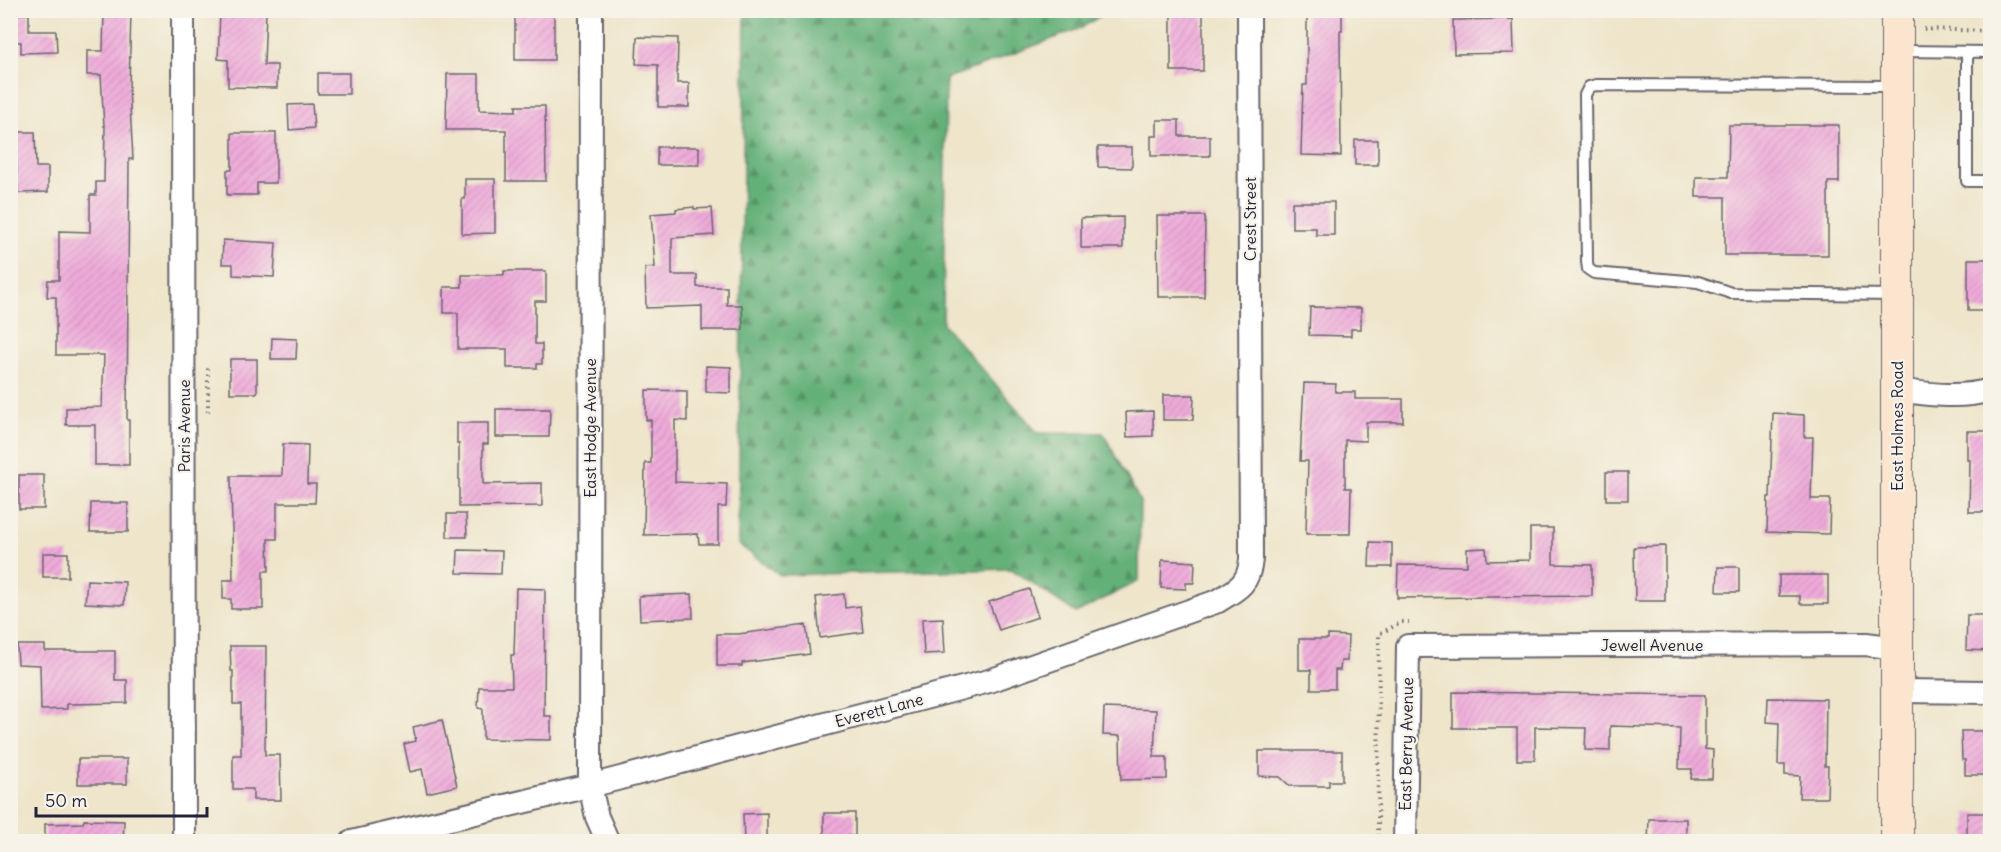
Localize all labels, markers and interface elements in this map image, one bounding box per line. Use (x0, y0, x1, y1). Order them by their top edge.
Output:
street label: Crest Street (1240, 176, 1260, 261)
street label: East Hodge Avenue (580, 358, 600, 498)
street label: East Holmes Road (1887, 361, 1907, 491)
street label: Paris Avenue (174, 379, 194, 473)
street label: Jewell Avenue (1601, 635, 1703, 655)
street label: East Berry Avenue (1395, 677, 1417, 811)
street label: Everett Lane (833, 689, 925, 731)
scale bar (36, 780, 207, 818)
text: 50 m (45, 789, 87, 812)

